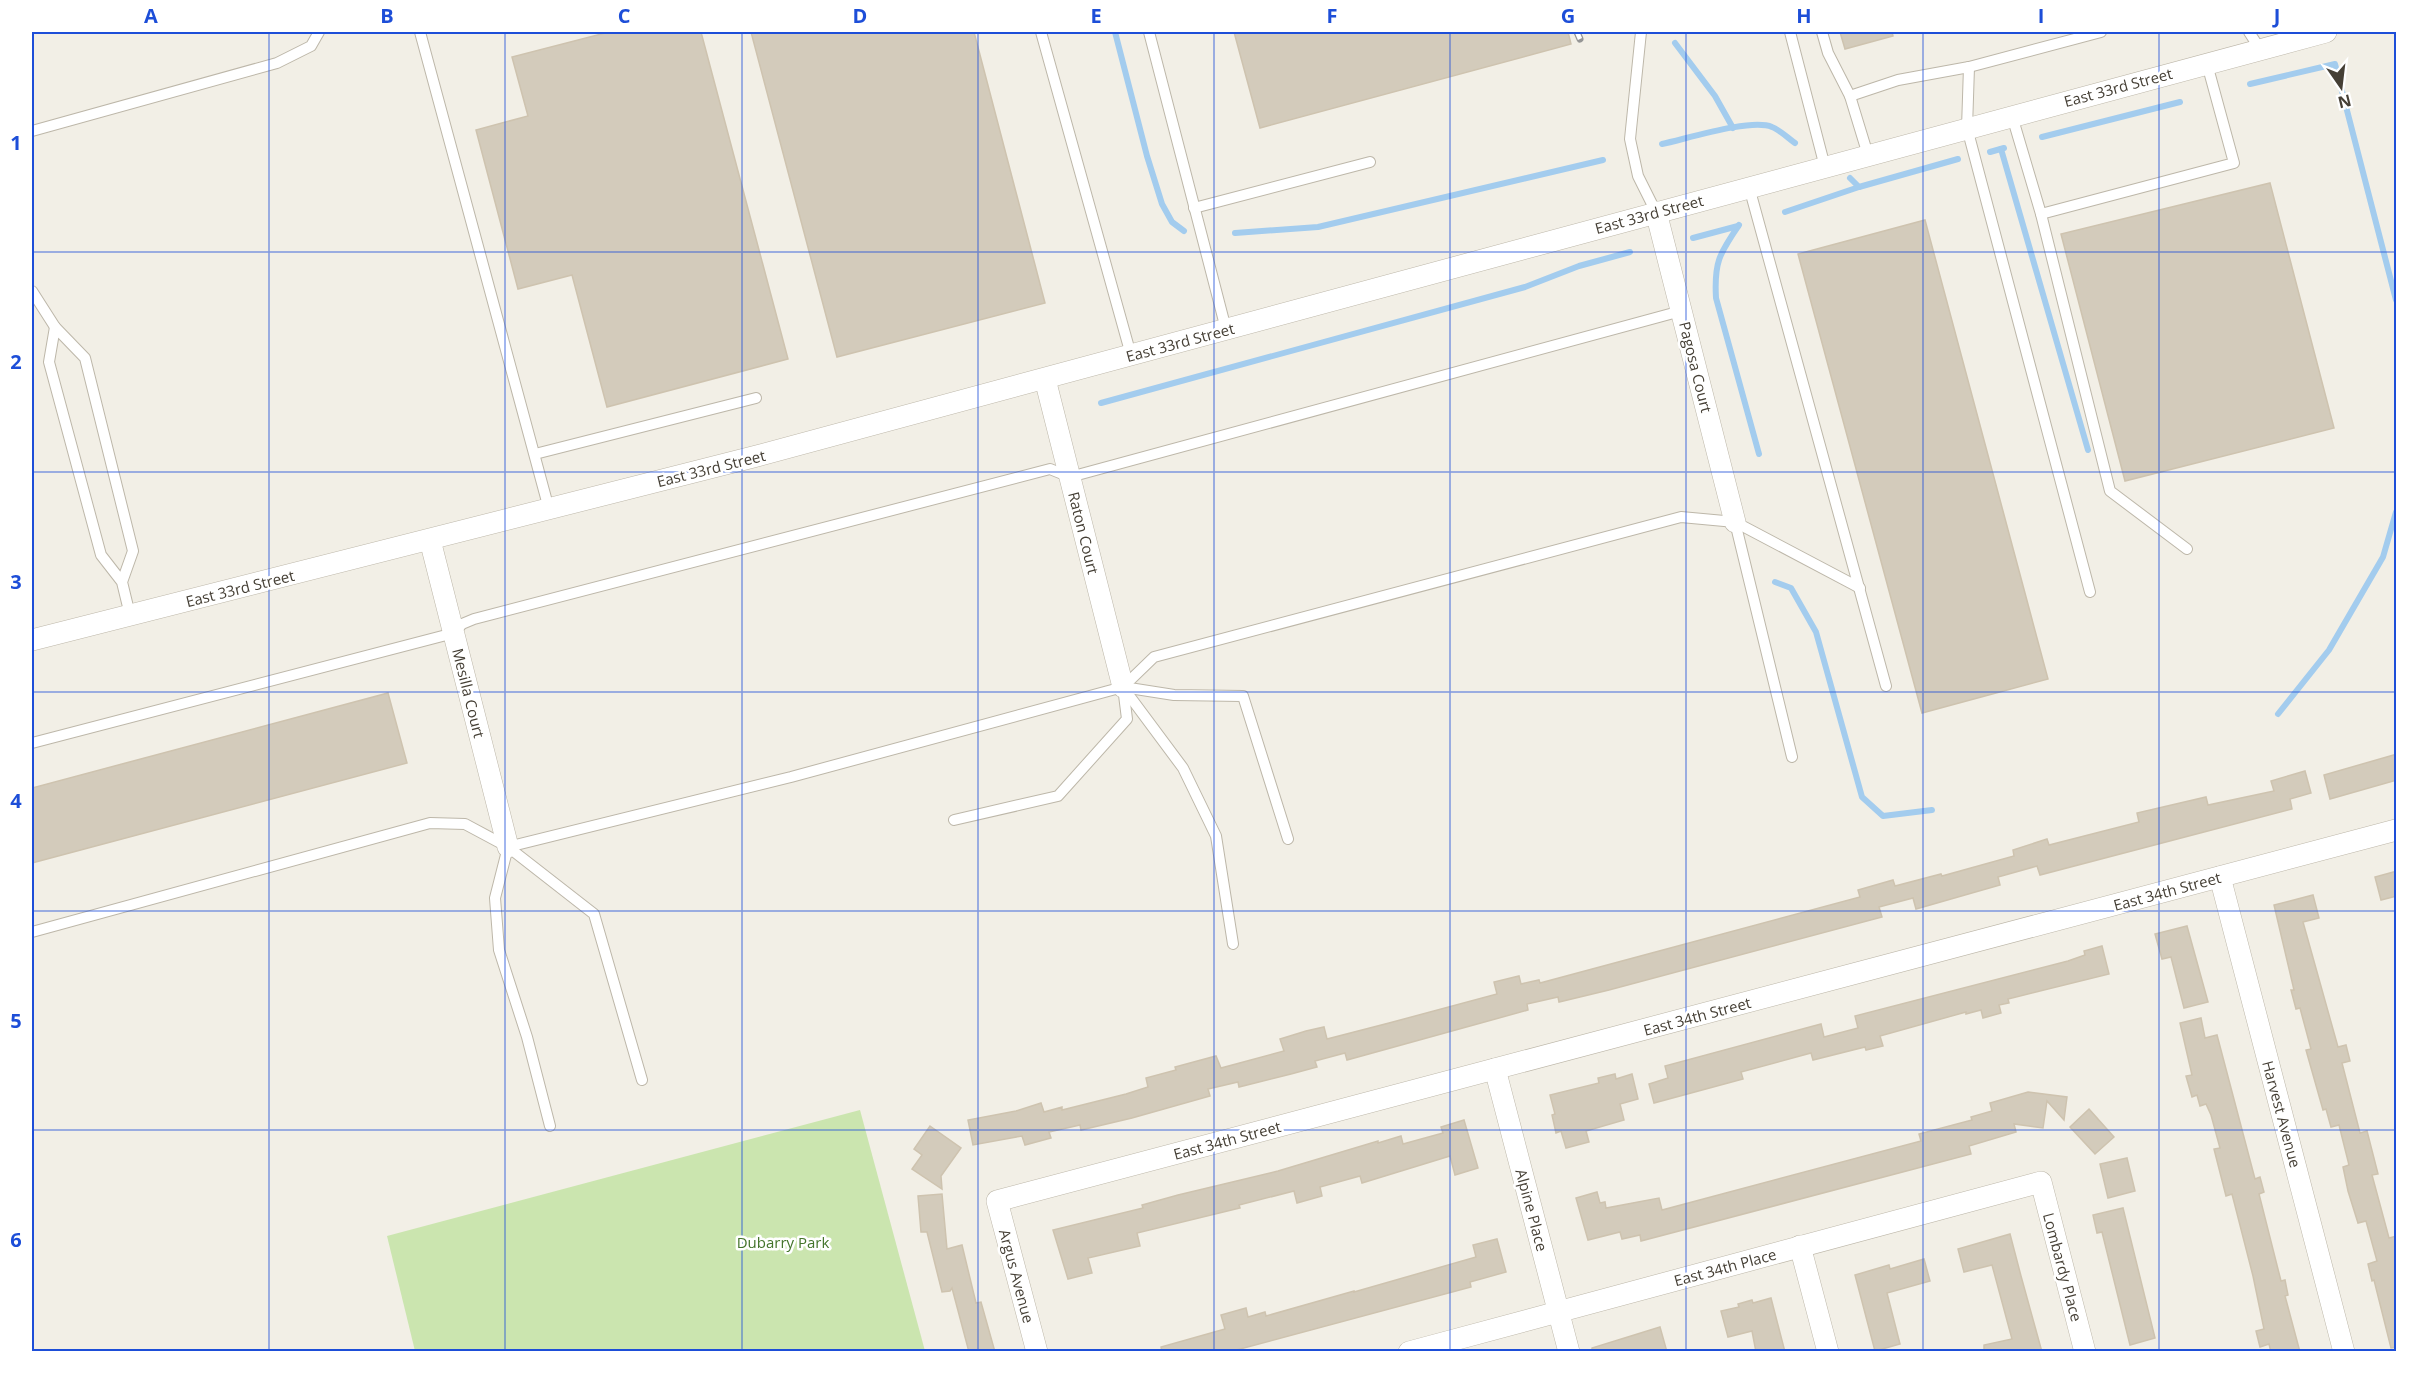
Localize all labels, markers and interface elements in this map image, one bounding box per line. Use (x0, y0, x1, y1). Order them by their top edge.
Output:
text: A (144, 2, 158, 29)
text: B (380, 2, 394, 29)
text: C (618, 2, 631, 29)
text: D (853, 2, 867, 29)
text: E (1090, 2, 1102, 29)
text: F (1327, 2, 1337, 29)
text: G (1561, 2, 1575, 29)
text: H (1796, 2, 1812, 29)
text: I (2038, 2, 2044, 29)
text: J (2272, 2, 2280, 29)
north arrow (2311, 57, 2371, 117)
street label: East 33rd Street (2062, 63, 2174, 111)
text: N (2336, 89, 2354, 114)
text: 1 (10, 129, 22, 156)
street label: East 33rd Street (1593, 190, 1705, 238)
street label: East 33rd Street (1124, 318, 1236, 366)
street label: Pagosa Court (1675, 319, 1717, 415)
text: 2 (10, 348, 22, 375)
street label: East 33rd Street (655, 445, 767, 491)
street label: Raton Court (1064, 490, 1104, 576)
street label: East 33rd Street (184, 565, 296, 611)
text: 3 (10, 568, 22, 595)
street label: Mesilla Court (448, 646, 490, 740)
text: 4 (10, 787, 22, 814)
street label: East 34th Street (2111, 867, 2223, 915)
street label: East 34th Street (1641, 992, 1753, 1040)
text: 5 (10, 1007, 22, 1034)
street label: Harvest Avenue (2258, 1058, 2306, 1170)
street label: East 34th Street (1171, 1116, 1283, 1164)
street label: Alpine Place (1511, 1167, 1553, 1253)
street label: Lombardy Place (2039, 1210, 2087, 1324)
text: 6 (10, 1226, 22, 1253)
street label: Argus Avenue (995, 1227, 1039, 1325)
park label: Dubarry Park (737, 1232, 829, 1252)
street label: East 34th Place (1671, 1244, 1779, 1290)

